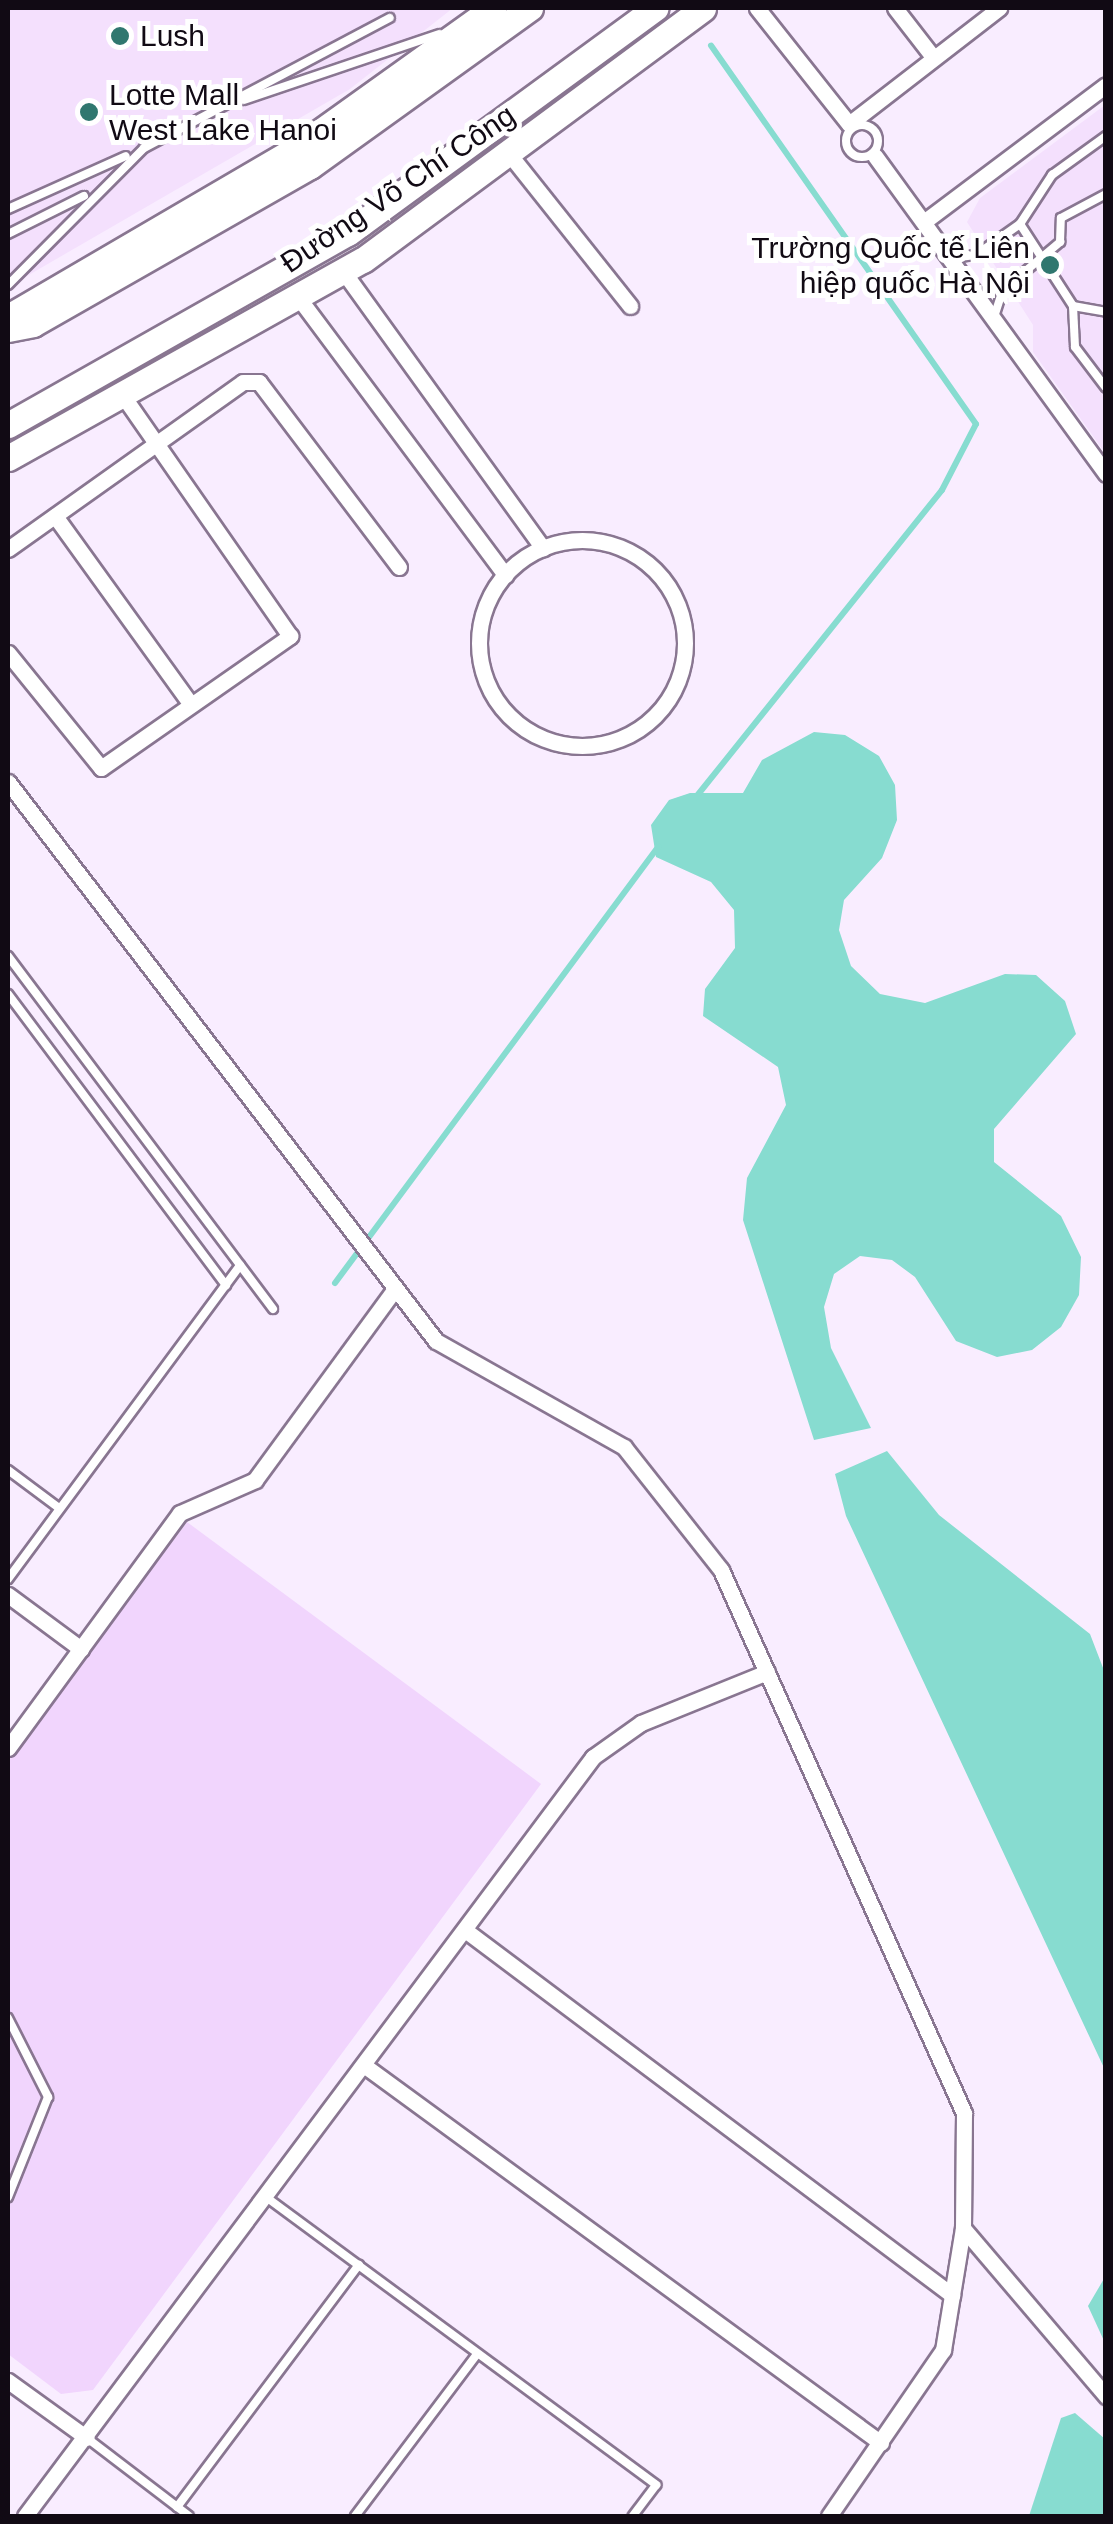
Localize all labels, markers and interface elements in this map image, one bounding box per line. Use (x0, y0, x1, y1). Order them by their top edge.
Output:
place label: Lush (140, 18, 205, 54)
marker: Lush (109, 25, 131, 47)
place label: Lotte Mall West Lake Hanoi (109, 77, 337, 148)
street label: Đường Võ Chí Công (274, 97, 522, 281)
marker: Lotte Mall West Lake Hanoi (78, 101, 100, 123)
place label: Trường Quốc tế Liên hiệp quốc Hà Nội (751, 230, 1030, 300)
marker: Trường Quốc tế Liên hiệp quốc Hà Nội (1039, 254, 1061, 276)

